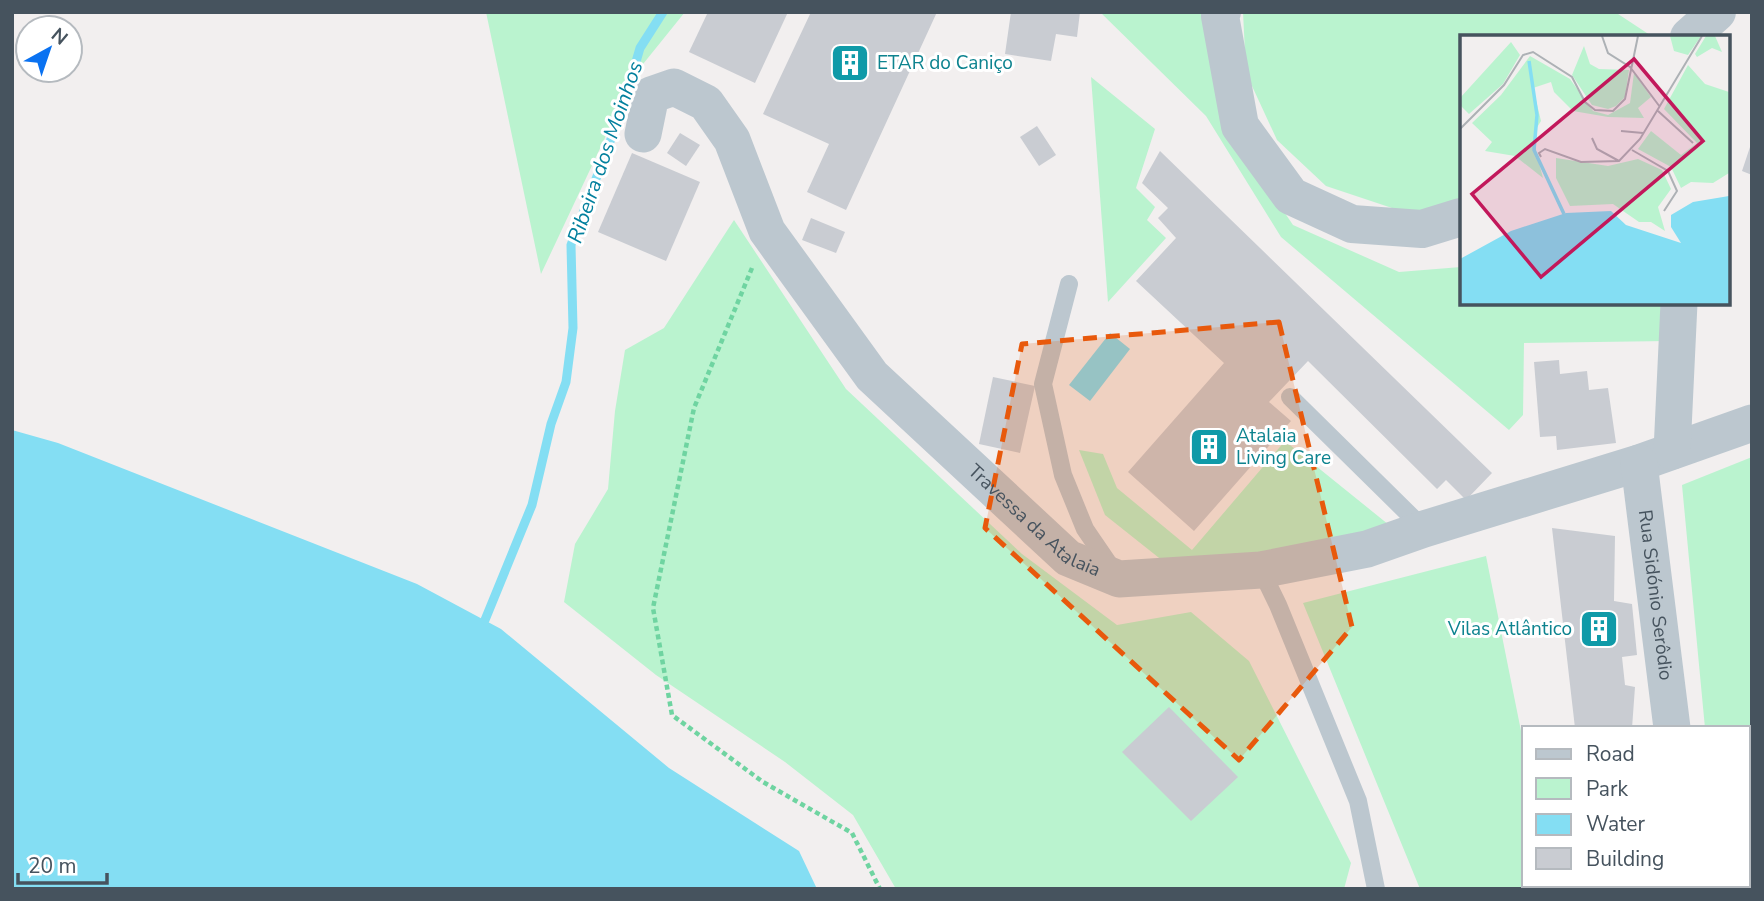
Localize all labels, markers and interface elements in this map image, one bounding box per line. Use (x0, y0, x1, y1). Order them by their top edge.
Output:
north arrow (14, 14, 84, 84)
text: N (45, 22, 73, 51)
inset map (1460, 35, 1729, 304)
building icon: ETAR do Caniço (829, 42, 871, 84)
place label: ETAR do Caniço (877, 50, 1013, 76)
water label: Ribeira dos Moinhos (561, 57, 649, 247)
place label: Atalaia Living Care (1236, 423, 1331, 471)
building icon: Atalaia Living Care (1188, 426, 1230, 468)
street label: Travessa da Atalaia (962, 458, 1104, 583)
street label: Rua Sidónio Serôdio (1632, 508, 1679, 682)
building icon: Vilas Atlântico (1578, 608, 1620, 650)
place label: Vilas Atlântico (1447, 616, 1572, 642)
legend (1522, 726, 1750, 887)
text: Road (1586, 740, 1635, 768)
text: Park (1586, 775, 1628, 803)
text: Water (1586, 810, 1645, 838)
scale bar (18, 842, 107, 886)
text: Building (1586, 845, 1664, 873)
text: 20 m (28, 852, 77, 880)

